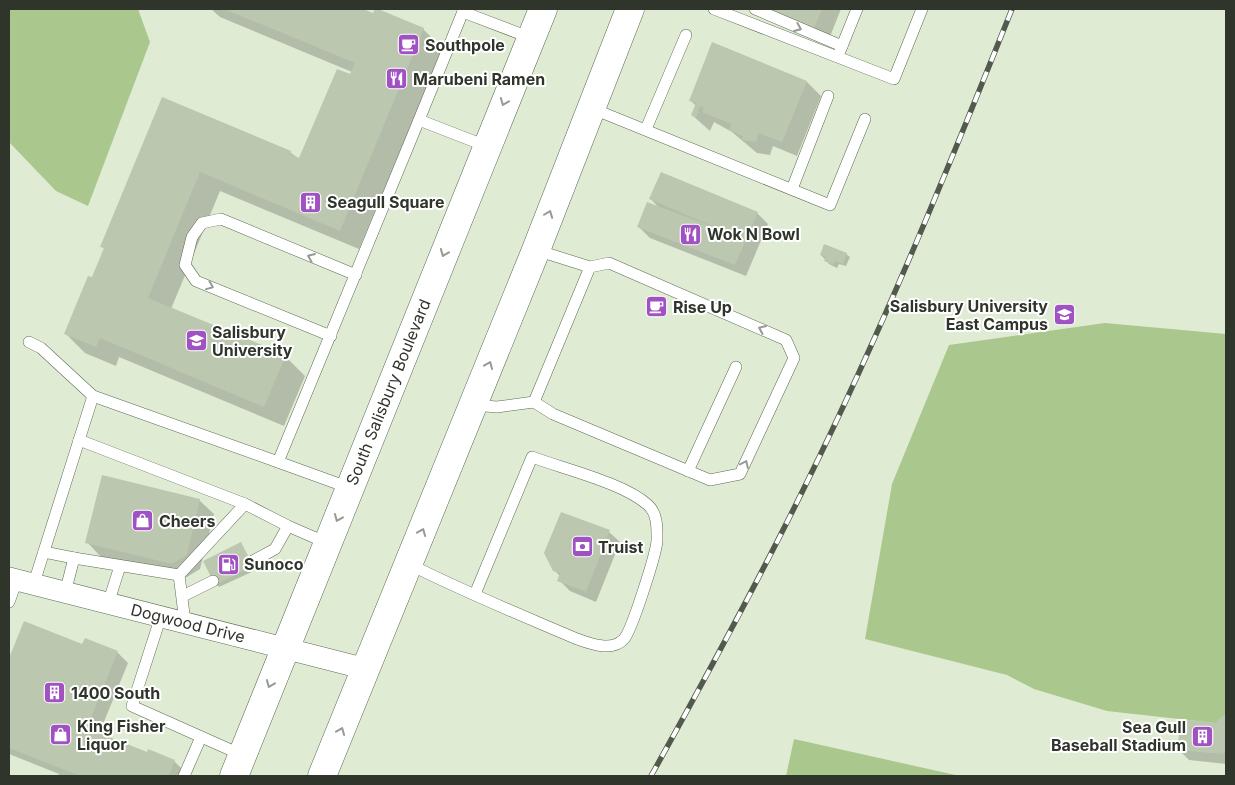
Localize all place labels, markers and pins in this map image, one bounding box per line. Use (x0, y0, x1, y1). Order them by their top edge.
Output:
cafe icon: Southpole (397, 33, 421, 57)
place label: Southpole (425, 35, 505, 55)
restaurant icon: Marubeni Ramen (385, 67, 409, 91)
place label: Marubeni Ramen (413, 69, 545, 89)
building icon: Seagull Square (299, 190, 323, 214)
place label: Seagull Square (327, 192, 444, 212)
restaurant icon: Wok N Bowl (679, 222, 703, 246)
place label: Wok N Bowl (707, 224, 800, 244)
cafe icon: Rise Up (645, 295, 669, 319)
place label: Salisbury University East Campus (890, 296, 1048, 334)
place label: Rise Up (673, 297, 732, 317)
school or university icon: Salisbury University East Campus (1052, 303, 1076, 327)
place label: Salisbury University (212, 322, 293, 360)
school or university icon: Salisbury University (184, 329, 208, 353)
shop icon: Cheers (131, 509, 155, 533)
place label: Cheers (159, 511, 215, 531)
bank icon: Truist (570, 535, 594, 559)
place label: Truist (598, 537, 644, 557)
fuel station icon: Sunoco (216, 552, 240, 576)
place label: Sunoco (244, 554, 304, 574)
building icon: 1400 South (43, 681, 67, 705)
place label: 1400 South (71, 683, 160, 703)
place label: King Fisher Liquor (77, 716, 166, 754)
place label: Sea Gull Baseball Stadium (1051, 717, 1186, 755)
shop icon: King Fisher Liquor (49, 723, 73, 747)
building icon: Sea Gull Baseball Stadium (1190, 724, 1214, 748)

